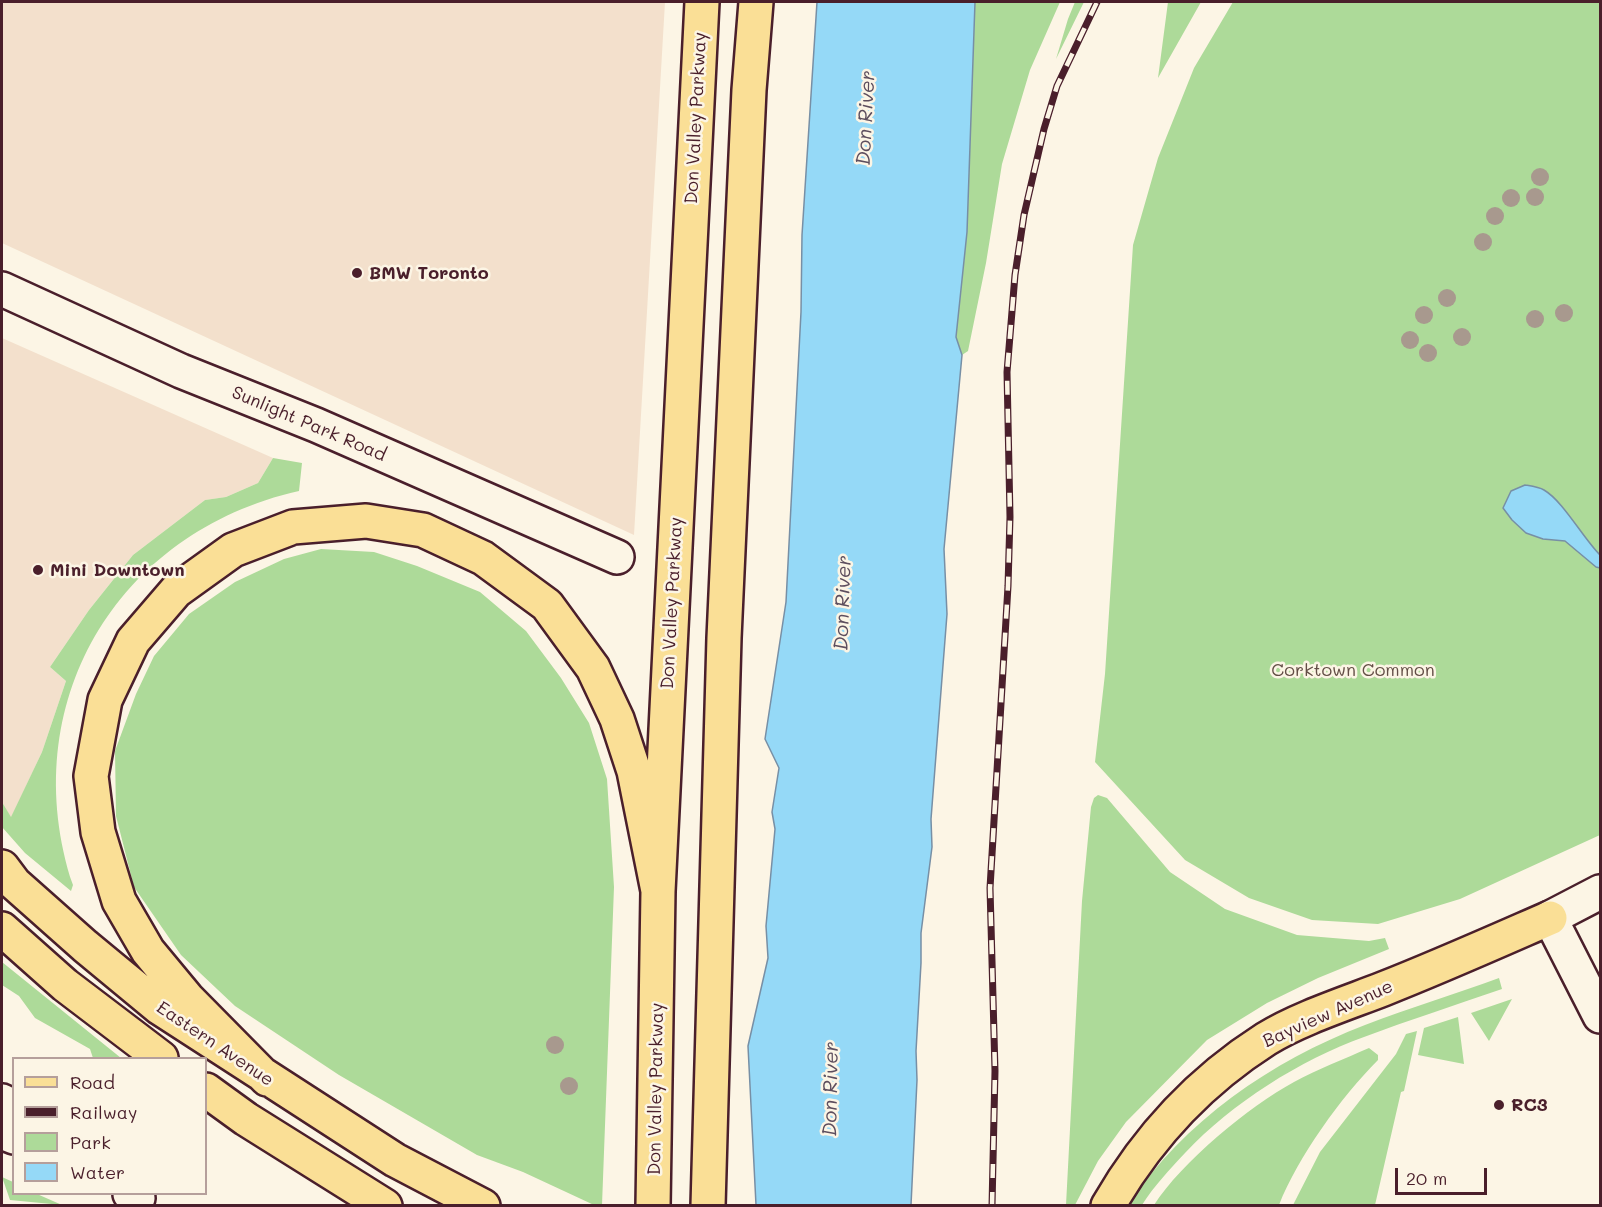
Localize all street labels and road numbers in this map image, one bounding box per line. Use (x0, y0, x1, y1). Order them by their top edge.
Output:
street label: Don Valley Parkway (681, 31, 711, 205)
street label: Sunlight Park Road (229, 382, 389, 466)
street label: Don Valley Parkway (657, 516, 687, 690)
street label: Bayview Avenue (1260, 976, 1396, 1052)
street label: Eastern Avenue (152, 997, 278, 1091)
street label: Don Valley Parkway (644, 1003, 668, 1175)

